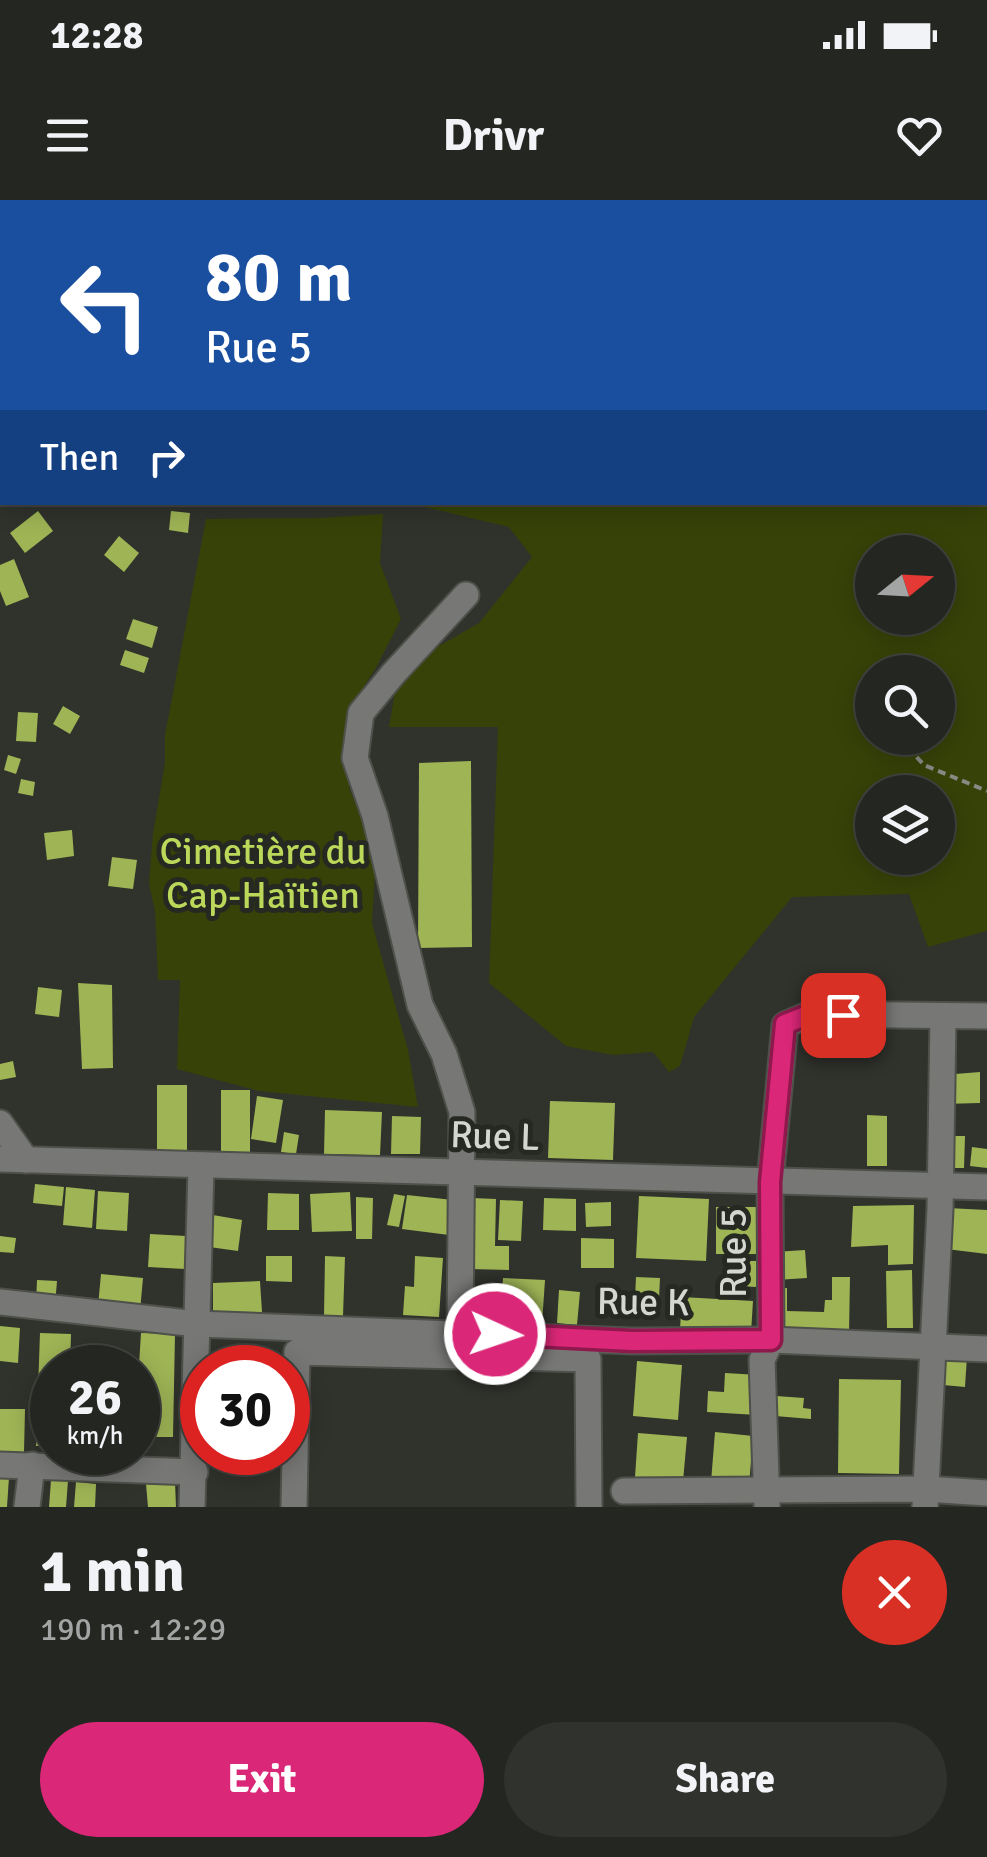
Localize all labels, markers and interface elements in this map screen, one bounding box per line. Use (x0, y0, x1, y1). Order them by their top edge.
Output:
text: 12:28 (50, 12, 143, 59)
icon: menu (40, 108, 95, 163)
text: Drivr (443, 108, 544, 163)
icon: heart (892, 108, 947, 163)
text: 80 m (205, 234, 353, 320)
icon: left (40, 240, 170, 370)
text: Rue 5 (205, 320, 312, 375)
icon: right (139, 430, 194, 485)
text: Then (40, 434, 119, 481)
north arrow (855, 535, 955, 635)
map controls (855, 535, 955, 875)
button: search (855, 655, 955, 755)
button: layers (855, 775, 955, 875)
park label: Cimetière du Cap-Haïtien (159, 828, 367, 919)
pin (801, 973, 886, 1058)
icon: arrive (816, 988, 871, 1043)
street label: Rue L (449, 1111, 541, 1161)
street label: Rue 5 (710, 1208, 757, 1298)
street label: Rue K (596, 1278, 690, 1326)
position arrow (443, 1282, 547, 1386)
speed limit sign: 30 (180, 1345, 310, 1475)
text: 26 (68, 1367, 122, 1429)
text: km/h (67, 1420, 123, 1451)
text: 1 min (40, 1535, 185, 1609)
button: close (842, 1540, 947, 1645)
text: 190 m · 12:29 (40, 1610, 226, 1649)
button: Exit (40, 1722, 484, 1837)
button: Share (504, 1722, 947, 1837)

